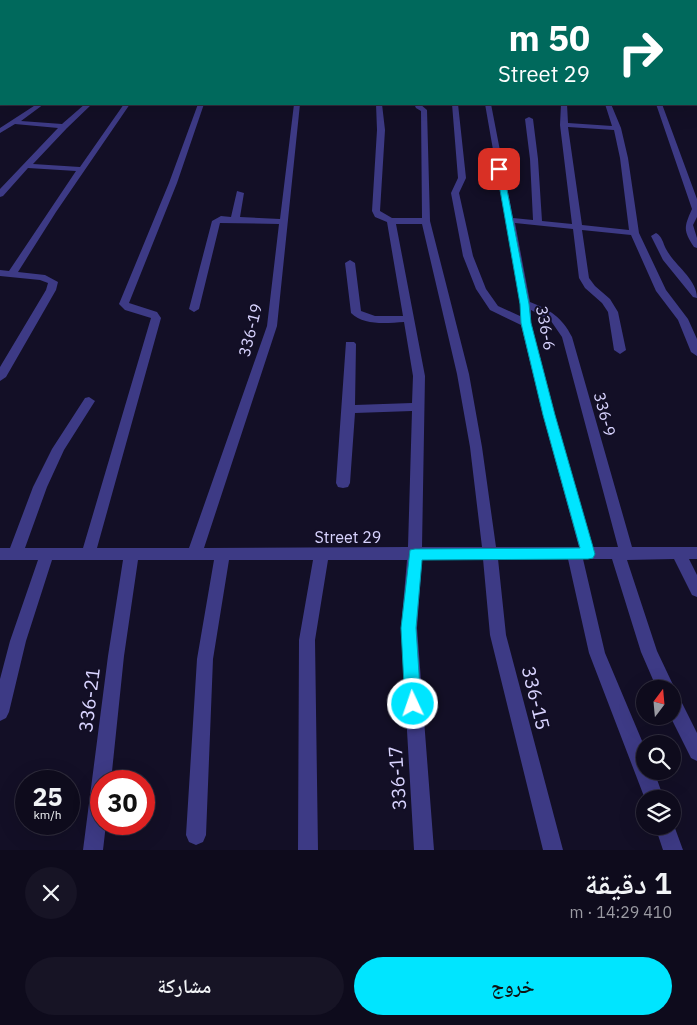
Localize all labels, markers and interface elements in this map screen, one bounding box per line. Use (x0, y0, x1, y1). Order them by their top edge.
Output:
text: 50 m (508, 15, 590, 61)
icon: right (608, 20, 673, 85)
text: Street 29 (498, 59, 590, 88)
pin (478, 148, 520, 190)
icon: arrive (485, 155, 513, 183)
street label: 336-19 (234, 301, 266, 359)
street label: 336-6 (532, 304, 560, 352)
street label: 336-9 (590, 390, 620, 438)
street label: Street 29 (315, 527, 381, 547)
street label: 336-15 (517, 664, 555, 732)
street label: 336-21 (73, 666, 105, 734)
position arrow (386, 677, 438, 729)
north arrow (636, 680, 681, 725)
map controls (636, 680, 681, 835)
button: search (636, 735, 681, 780)
street label: 336-17 (383, 745, 411, 811)
speed limit sign: 30 (90, 770, 155, 835)
text: 25 (32, 780, 63, 813)
button: layers (636, 790, 681, 835)
text: km/h (33, 807, 62, 822)
text: 1 دقيقة (585, 863, 672, 902)
button: close (25, 867, 77, 919)
text: 410 m · 14:29 (570, 902, 672, 922)
button: مشاركة (25, 957, 344, 1015)
button: خروج (354, 957, 672, 1015)

